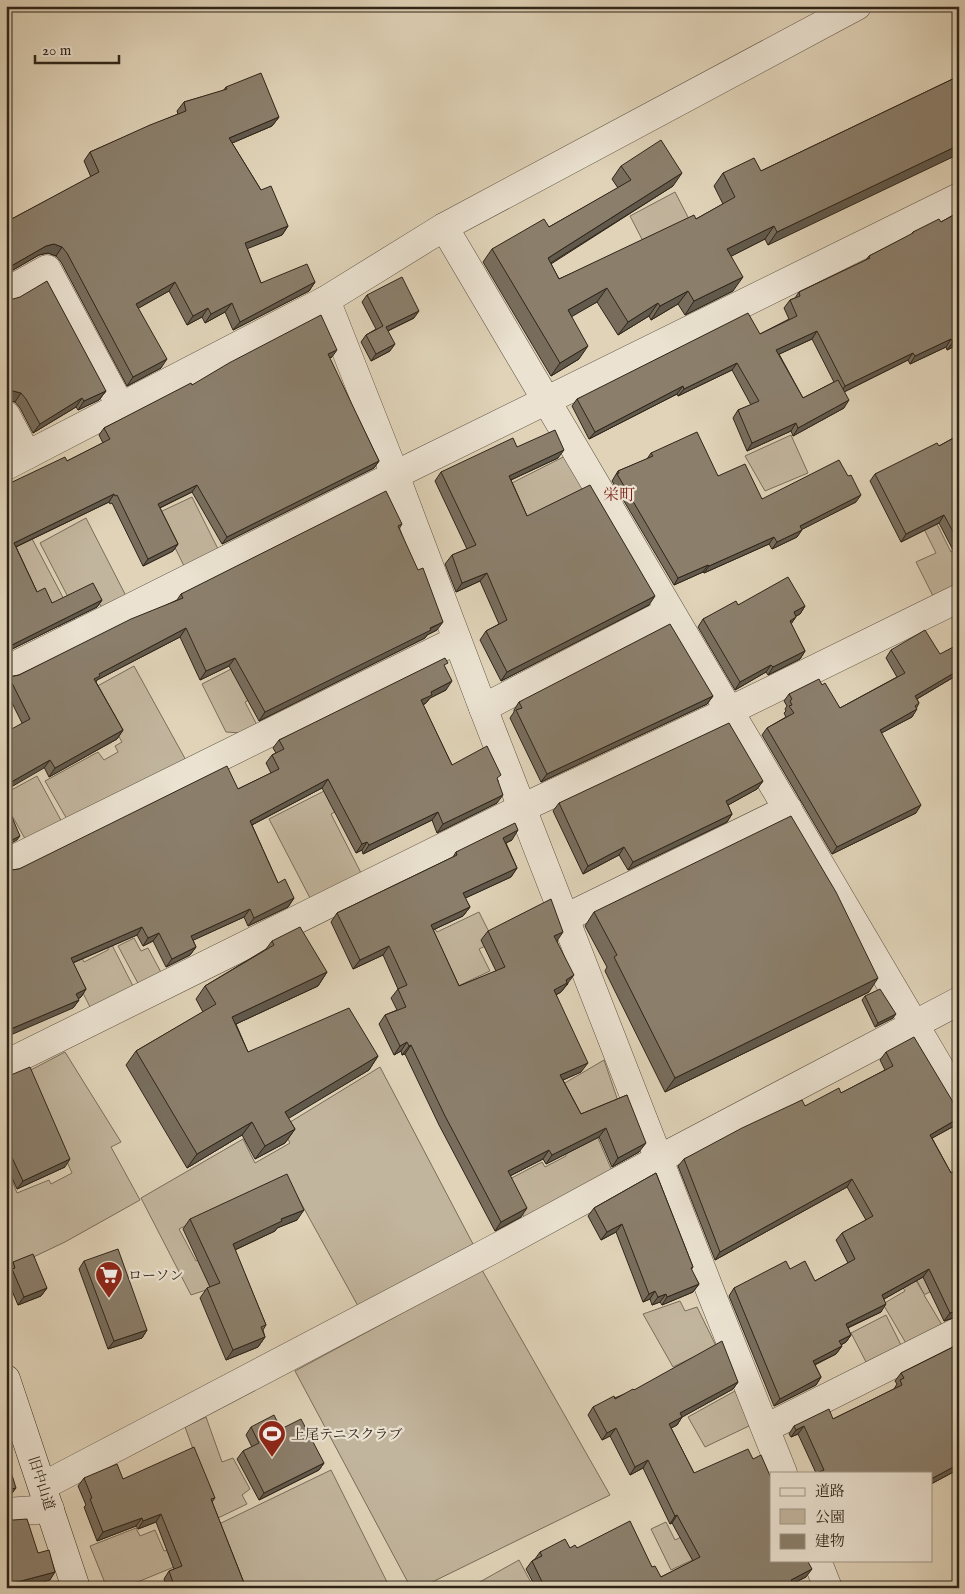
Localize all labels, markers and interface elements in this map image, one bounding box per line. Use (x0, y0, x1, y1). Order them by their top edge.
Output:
scale bar (35, 32, 119, 64)
text: 20 m (42, 41, 72, 60)
district label: 栄町 (603, 486, 635, 506)
supermarket icon: ローソン (94, 1260, 124, 1299)
place label: ローソン (128, 1267, 183, 1285)
sports icon: 上尾テニスクラブ (257, 1419, 287, 1458)
place label: 上尾テニスクラブ (291, 1426, 402, 1444)
street label: 旧中山道 (24, 1454, 58, 1513)
legend (770, 1472, 932, 1562)
text: 道路 (815, 1482, 845, 1501)
text: 公園 (815, 1508, 845, 1527)
text: 建物 (815, 1532, 845, 1551)

